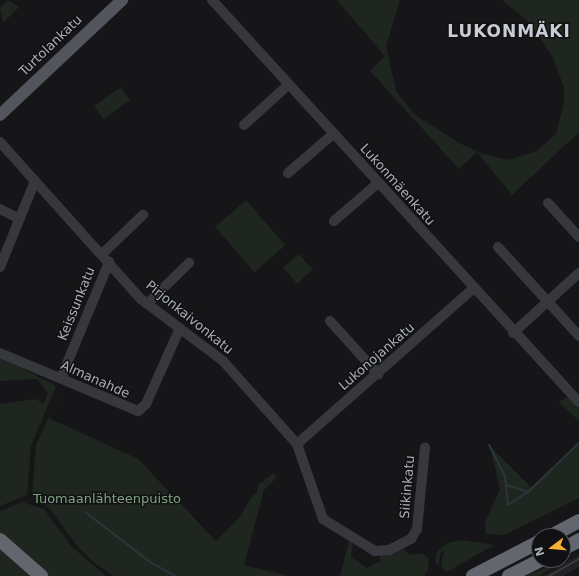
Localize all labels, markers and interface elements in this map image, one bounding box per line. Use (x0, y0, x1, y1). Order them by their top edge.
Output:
street label: Turtolankatu (16, 12, 86, 80)
district label: LUKONMÄKI (447, 22, 571, 42)
street label: Lukonmäenkatu (356, 141, 438, 229)
street label: Keissunkatu (55, 265, 99, 343)
street label: Pirjonkaivonkatu (142, 278, 236, 358)
street label: Lukonojankatu (336, 320, 418, 394)
street label: Almanahde (58, 358, 132, 402)
street label: Siikinkatu (397, 455, 419, 519)
park label: Tuomaanlähteenpuisto (33, 491, 181, 507)
north arrow (531, 528, 571, 568)
text: N (532, 545, 547, 557)

